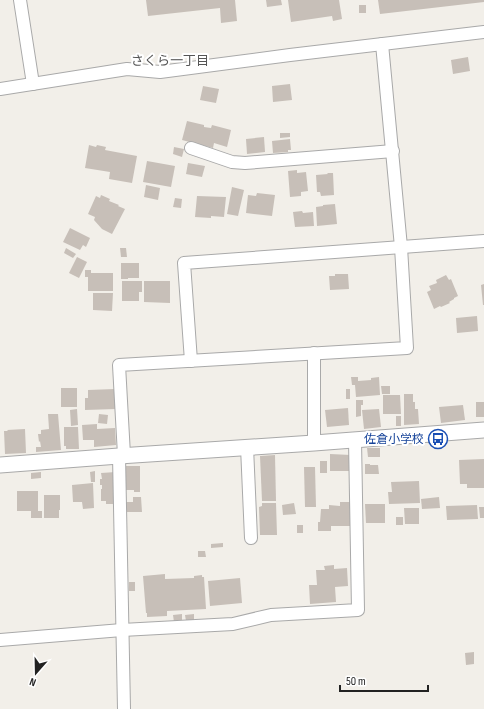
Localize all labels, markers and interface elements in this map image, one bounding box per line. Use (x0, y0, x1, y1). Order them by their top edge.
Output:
district label: さくら一丁目 (131, 53, 209, 69)
bus stop icon: 佐倉小学校 (427, 428, 449, 450)
place label: 佐倉小学校 (364, 432, 424, 447)
north arrow (16, 653, 56, 693)
scale bar (340, 667, 428, 693)
text: 50 m (346, 674, 366, 689)
text: N (28, 675, 38, 689)

